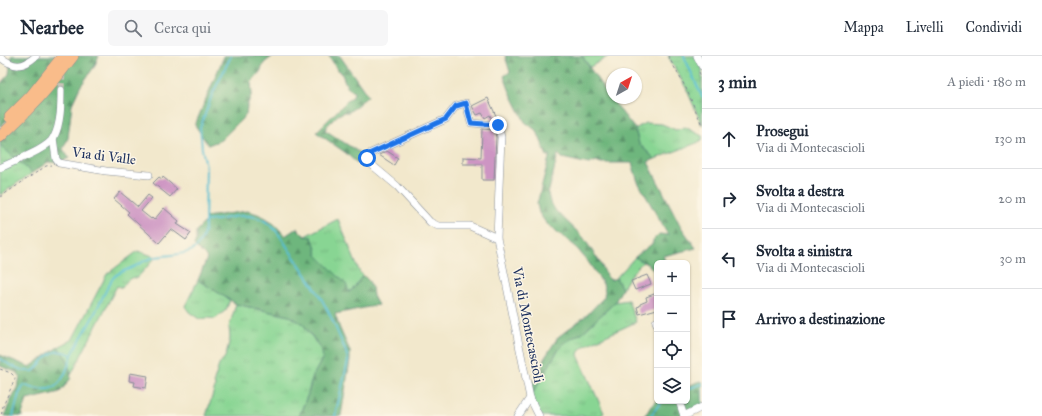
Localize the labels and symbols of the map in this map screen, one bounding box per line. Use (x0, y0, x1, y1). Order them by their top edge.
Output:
north arrow (606, 68, 642, 104)
route end (489, 116, 507, 134)
street label: Via di Valle (70, 144, 137, 168)
route start (358, 149, 376, 167)
street label: Via di Montecascioli (508, 265, 548, 384)

